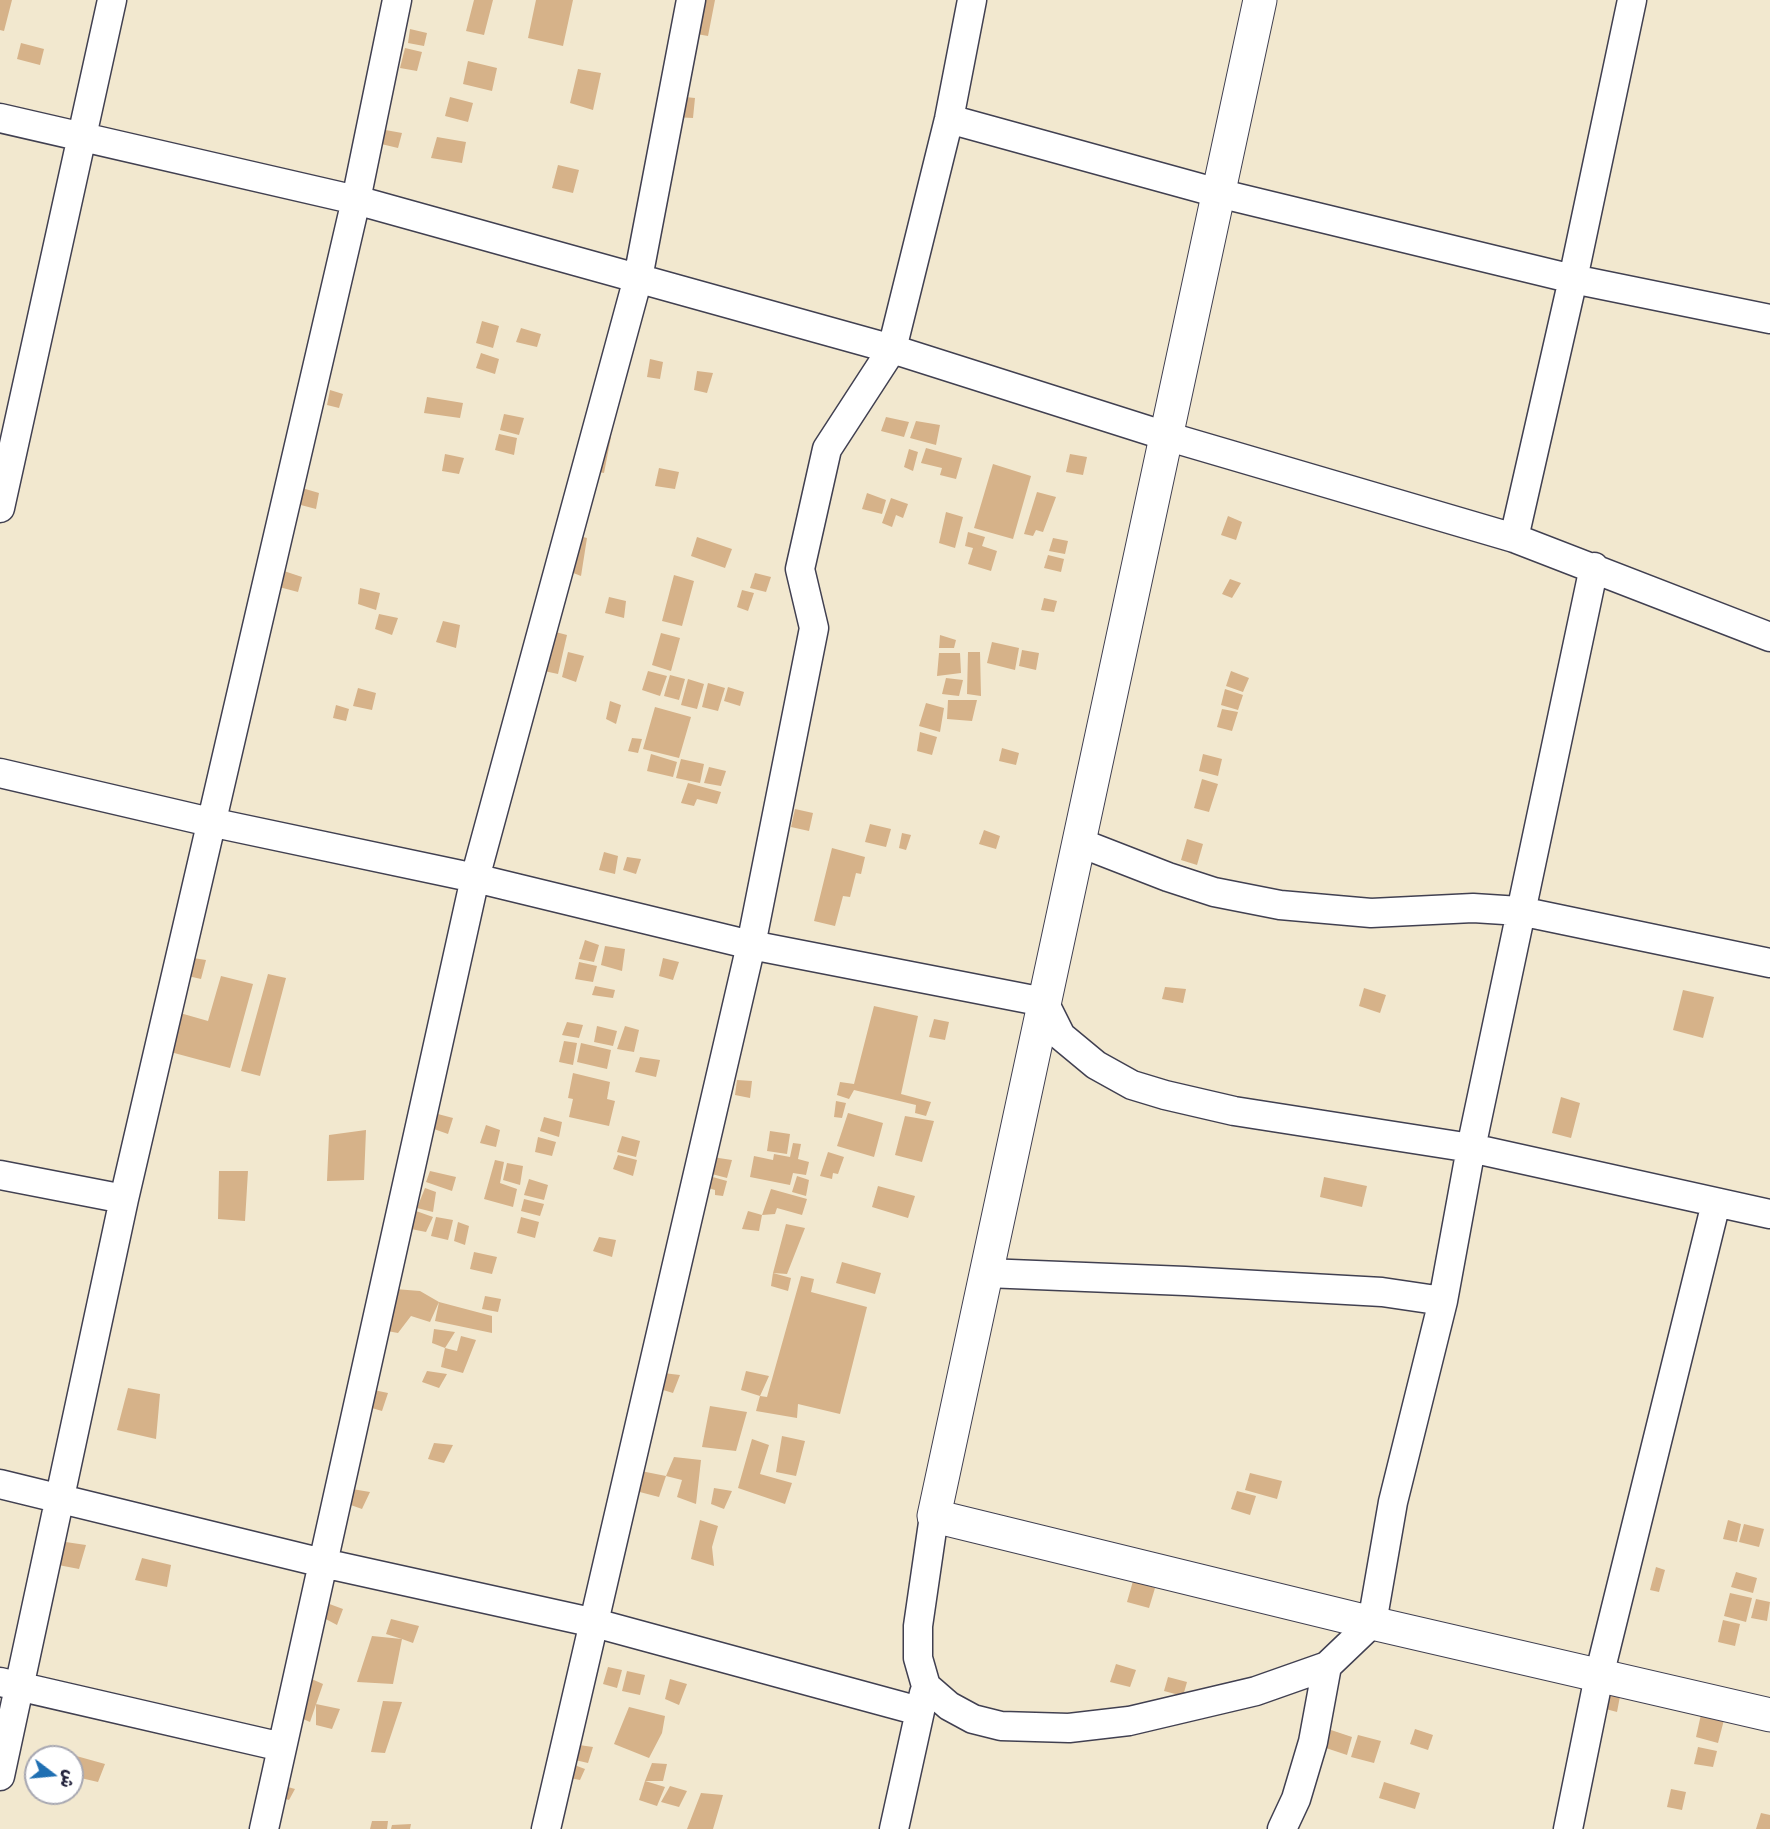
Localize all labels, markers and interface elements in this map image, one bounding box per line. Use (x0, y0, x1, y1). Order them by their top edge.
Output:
north arrow (24, 1745, 84, 1805)
text: ش (55, 1768, 83, 1791)

